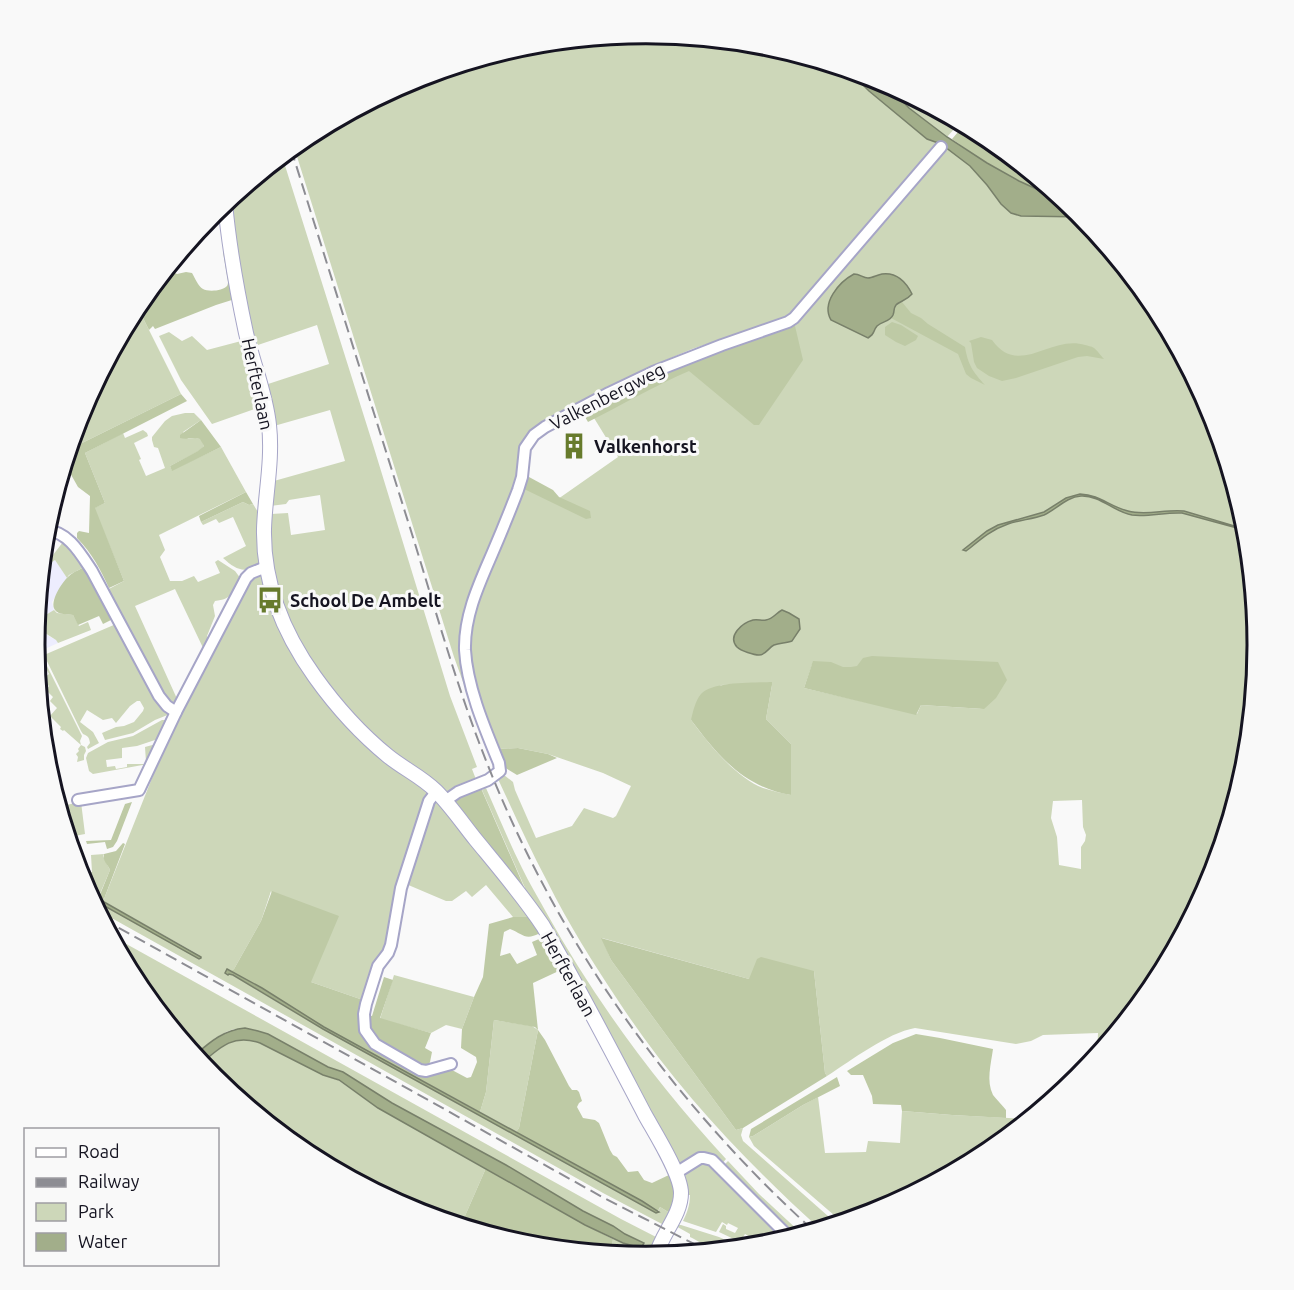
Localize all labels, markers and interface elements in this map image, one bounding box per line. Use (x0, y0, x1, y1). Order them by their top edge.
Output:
street label: Herfterlaan (238, 336, 278, 432)
street label: Valkenbergweg (546, 359, 668, 433)
building icon: Valkenhorst (559, 431, 589, 461)
place label: Valkenhorst (594, 436, 697, 456)
bus stop icon: School De Ambelt (255, 585, 285, 615)
place label: School De Ambelt (290, 590, 442, 610)
street label: Herfterlaan (538, 928, 600, 1020)
legend (24, 1128, 219, 1266)
text: Road (78, 1141, 120, 1161)
text: Railway (78, 1171, 140, 1191)
text: Park (78, 1201, 114, 1221)
text: Water (78, 1231, 128, 1251)

